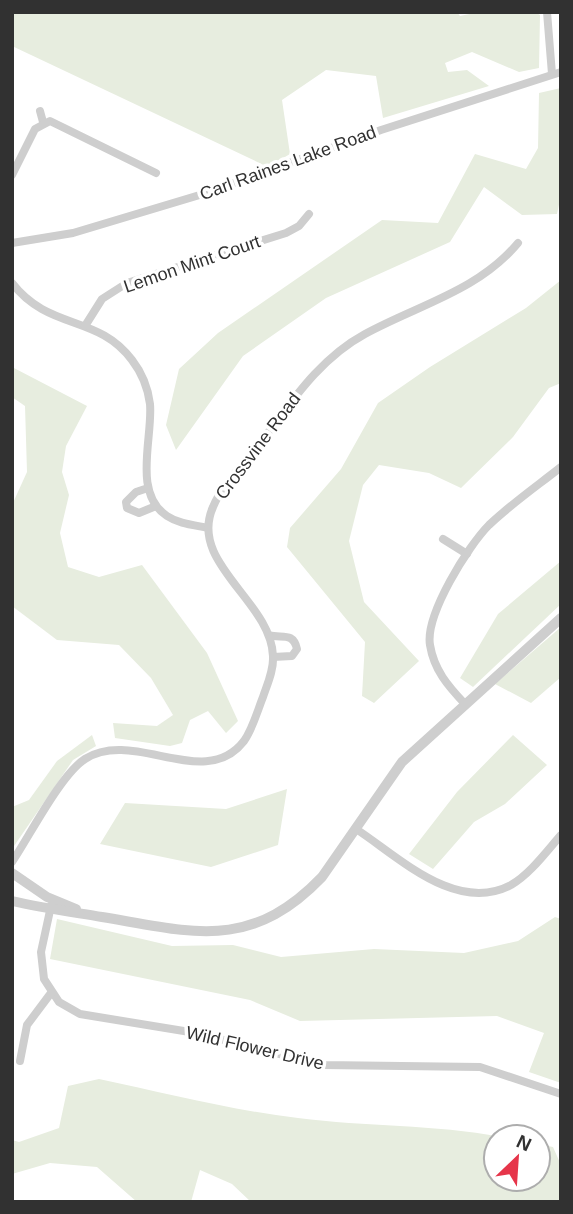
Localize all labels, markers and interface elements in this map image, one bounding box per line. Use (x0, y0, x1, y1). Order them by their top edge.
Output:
street label: Carl Raines Lake Road (197, 122, 379, 204)
street label: Lemon Mint Court (121, 231, 263, 297)
street label: Crossvine Road (211, 389, 305, 503)
street label: Wild Flower Drive (184, 1022, 326, 1074)
north arrow (482, 1123, 552, 1193)
text: N (513, 1131, 535, 1155)

